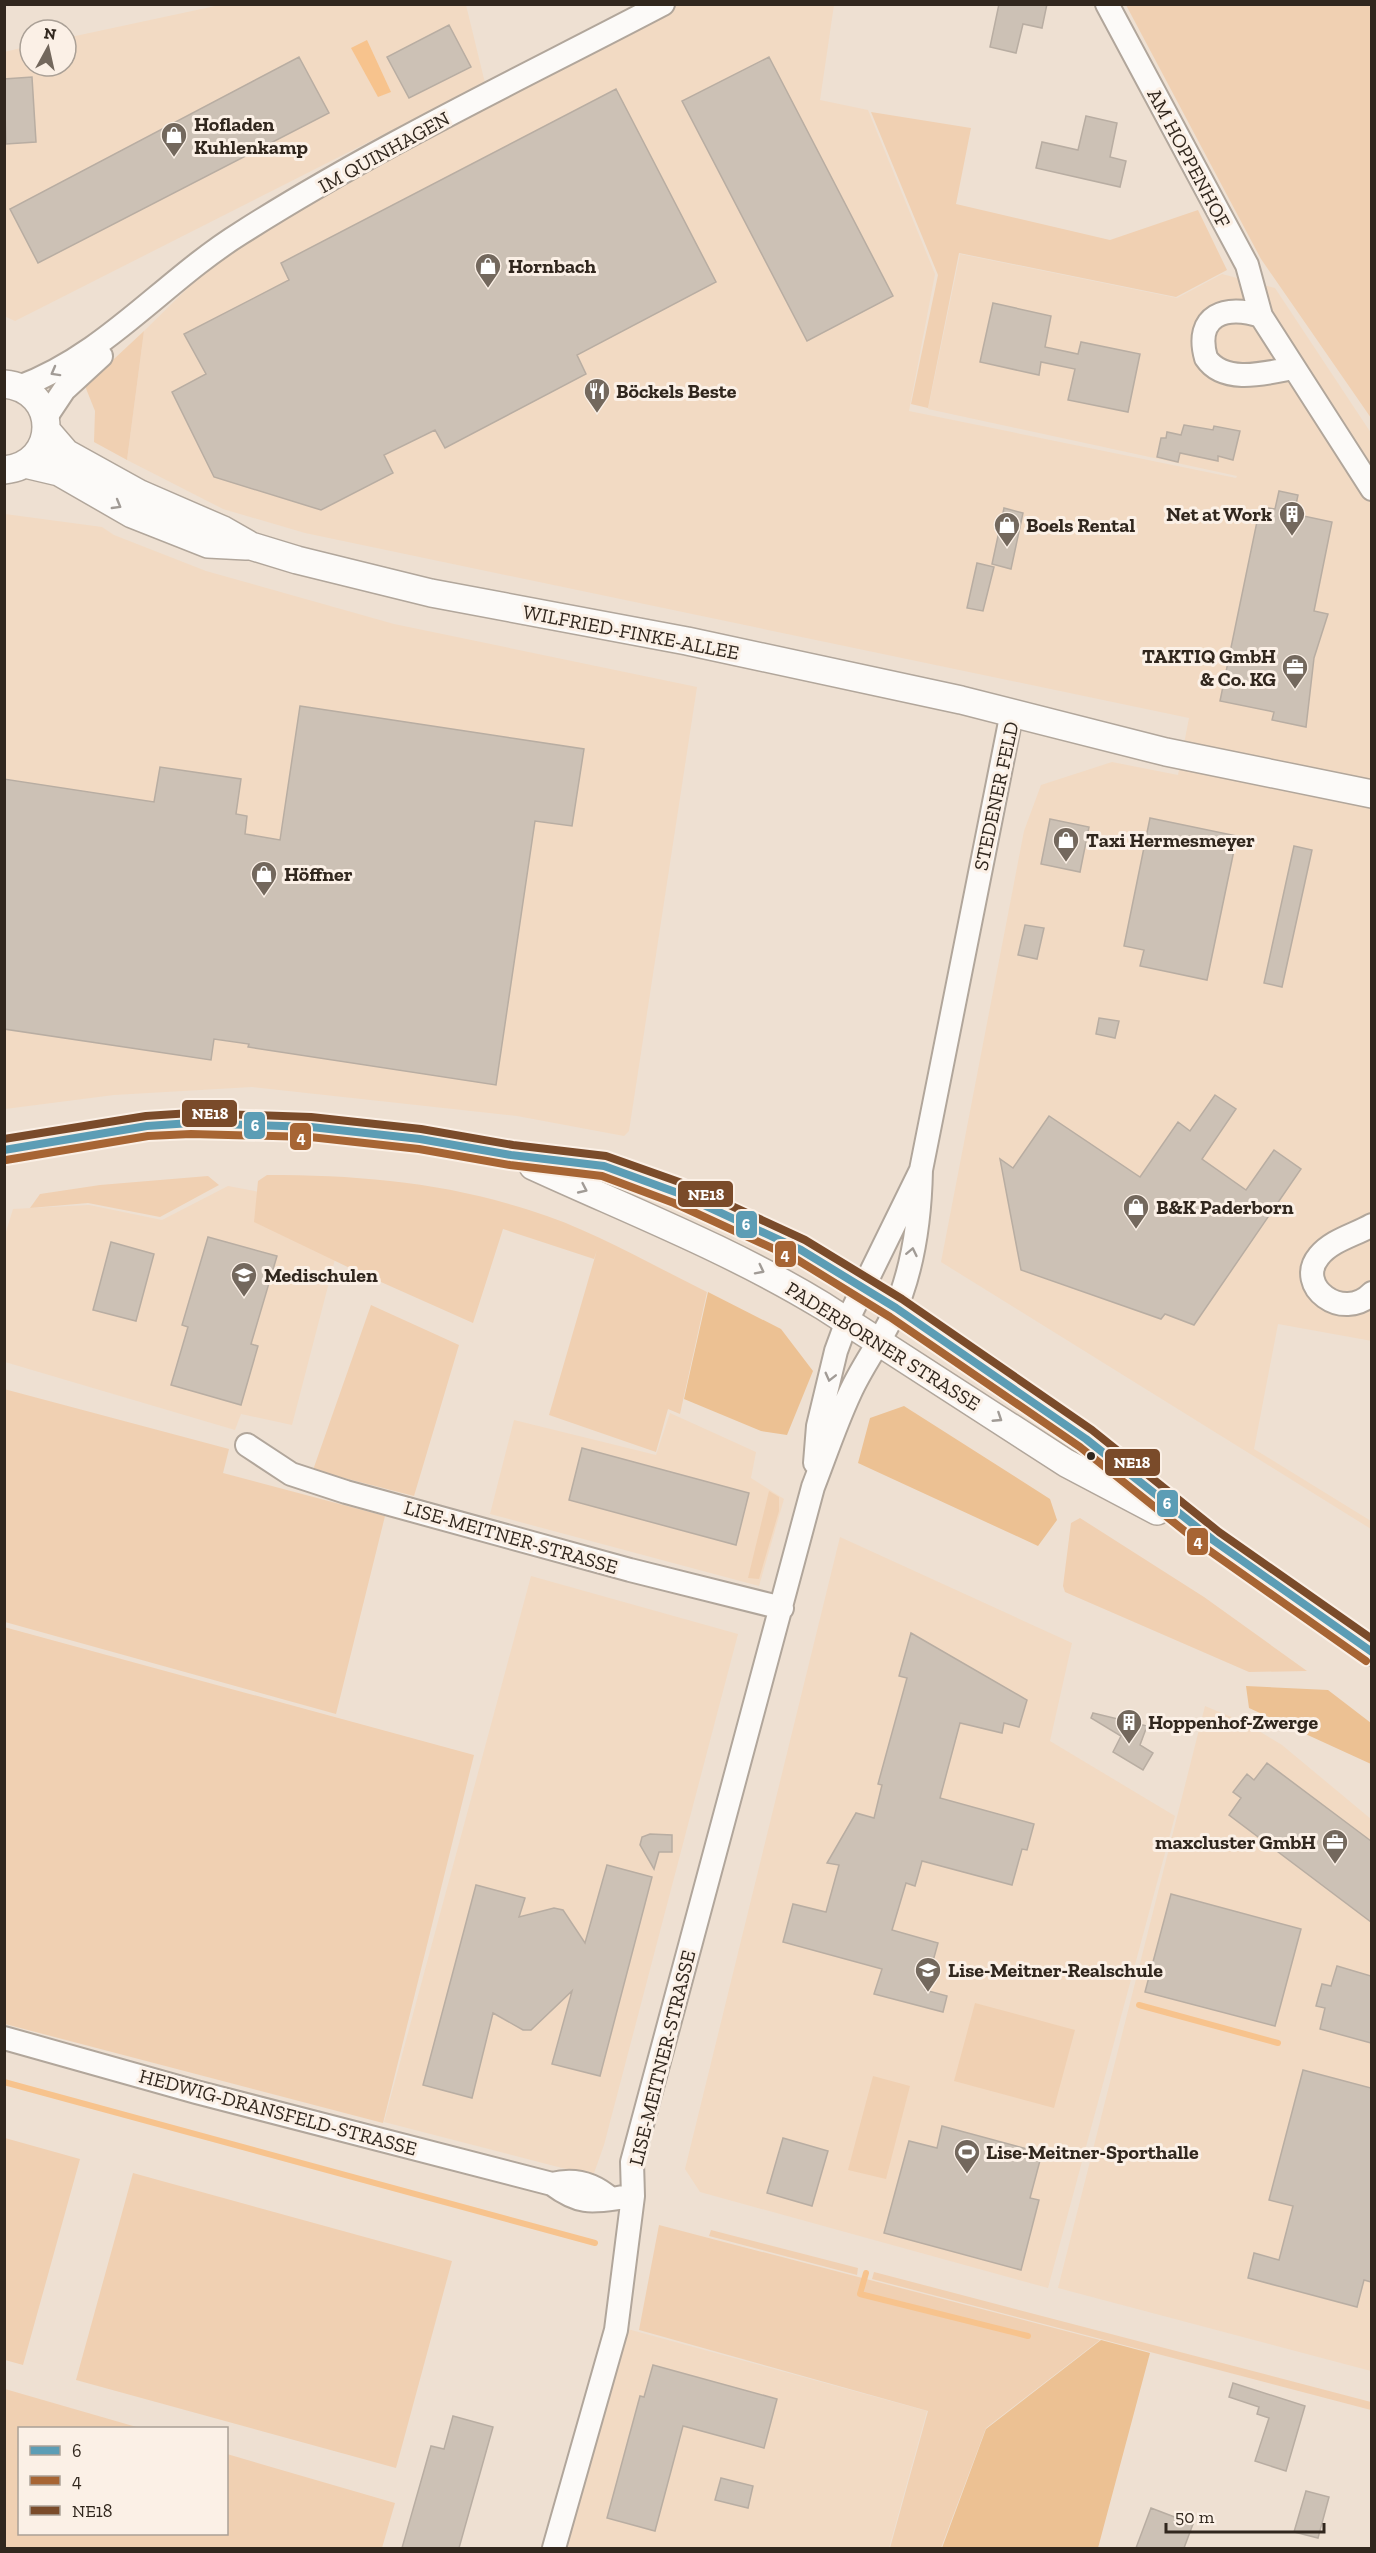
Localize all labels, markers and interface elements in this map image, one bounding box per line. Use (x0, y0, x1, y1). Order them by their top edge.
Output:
north arrow (18, 18, 78, 78)
text: N (43, 23, 57, 44)
street label: AM HOPPENHOF (1142, 84, 1236, 232)
street label: IM QUINHAGEN (314, 106, 454, 198)
place label: Hofladen Kuhlenkamp (194, 112, 308, 159)
shop icon: Hofladen Kuhlenkamp (159, 120, 189, 158)
shop icon: Hornbach (473, 251, 503, 289)
place label: Hornbach (508, 254, 597, 278)
one-way arrow (51, 365, 61, 376)
restaurant icon: Böckels Beste (582, 376, 612, 414)
place label: Böckels Beste (616, 379, 737, 403)
one-way arrow (111, 497, 121, 509)
building icon: Net at Work (1277, 499, 1307, 537)
place label: Net at Work (1166, 502, 1272, 526)
shop icon: Boels Rental (992, 510, 1022, 548)
place label: Boels Rental (1026, 513, 1135, 537)
street label: WILFRIED-FINKE-ALLEE (521, 599, 741, 665)
place label: TAKTIQ GmbH & Co. KG (1142, 644, 1276, 691)
office icon: TAKTIQ GmbH & Co. KG (1280, 652, 1310, 690)
street label: STEDENER FELD (968, 719, 1024, 873)
shop icon: Taxi Hermesmeyer (1051, 825, 1081, 863)
place label: Taxi Hermesmeyer (1086, 828, 1255, 852)
shop icon: Höffner (249, 859, 279, 897)
place label: Höffner (284, 862, 353, 886)
line badge: NE18 (181, 1099, 238, 1128)
text: NE18 (192, 1104, 229, 1123)
line badge: 6 (243, 1111, 266, 1140)
text: 6 (251, 1116, 260, 1135)
line badge: 4 (289, 1122, 312, 1151)
text: 4 (296, 1128, 306, 1147)
line badge: NE18 (677, 1180, 734, 1208)
one-way arrow (576, 1181, 587, 1193)
text: NE18 (688, 1185, 725, 1204)
shop icon: B&K Paderborn (1121, 1192, 1151, 1230)
place label: B&K Paderborn (1156, 1195, 1294, 1219)
line badge: 6 (735, 1210, 758, 1239)
text: 6 (742, 1215, 751, 1234)
line badge: 4 (774, 1240, 797, 1268)
text: 4 (780, 1245, 790, 1264)
one-way arrow (904, 1247, 917, 1257)
school or university icon: Medischulen (229, 1260, 259, 1298)
place label: Medischulen (264, 1263, 378, 1287)
one-way arrow (753, 1263, 764, 1275)
street label: PADERBORNER STRASSE (781, 1276, 985, 1416)
one-way arrow (824, 1372, 837, 1382)
one-way arrow (991, 1411, 1002, 1422)
line badge: NE18 (1104, 1448, 1161, 1477)
unlabelled marker (1085, 1450, 1097, 1462)
text: NE18 (1114, 1453, 1151, 1472)
line badge: 6 (1156, 1489, 1179, 1518)
text: 6 (1163, 1494, 1172, 1513)
street label: LISE-MEITNER-STRASSE (401, 1495, 621, 1579)
line badge: 4 (1186, 1527, 1209, 1556)
text: 4 (1193, 1532, 1203, 1551)
building icon: Hoppenhof-Zwerge (1114, 1707, 1144, 1745)
place label: Hoppenhof-Zwerge (1148, 1710, 1318, 1734)
office icon: maxcluster GmbH (1320, 1827, 1350, 1865)
place label: maxcluster GmbH (1155, 1830, 1316, 1854)
street label: LISE-MEITNER-STRASSE (624, 1948, 700, 2168)
school or university icon: Lise-Meitner-Realschule (913, 1955, 943, 1993)
place label: Lise-Meitner-Realschule (948, 1958, 1163, 1982)
street label: HEDWIG-DRANSFELD-STRASSE (136, 2063, 420, 2161)
sports icon: Lise-Meitner-Sporthalle (952, 2137, 982, 2175)
place label: Lise-Meitner-Sporthalle (986, 2140, 1199, 2164)
legend (18, 2427, 228, 2535)
text: 6 (72, 2440, 82, 2462)
text: 4 (72, 2470, 82, 2492)
scale bar (1166, 2496, 1324, 2534)
text: NE18 (72, 2500, 112, 2522)
text: 50 m (1175, 2506, 1215, 2528)

